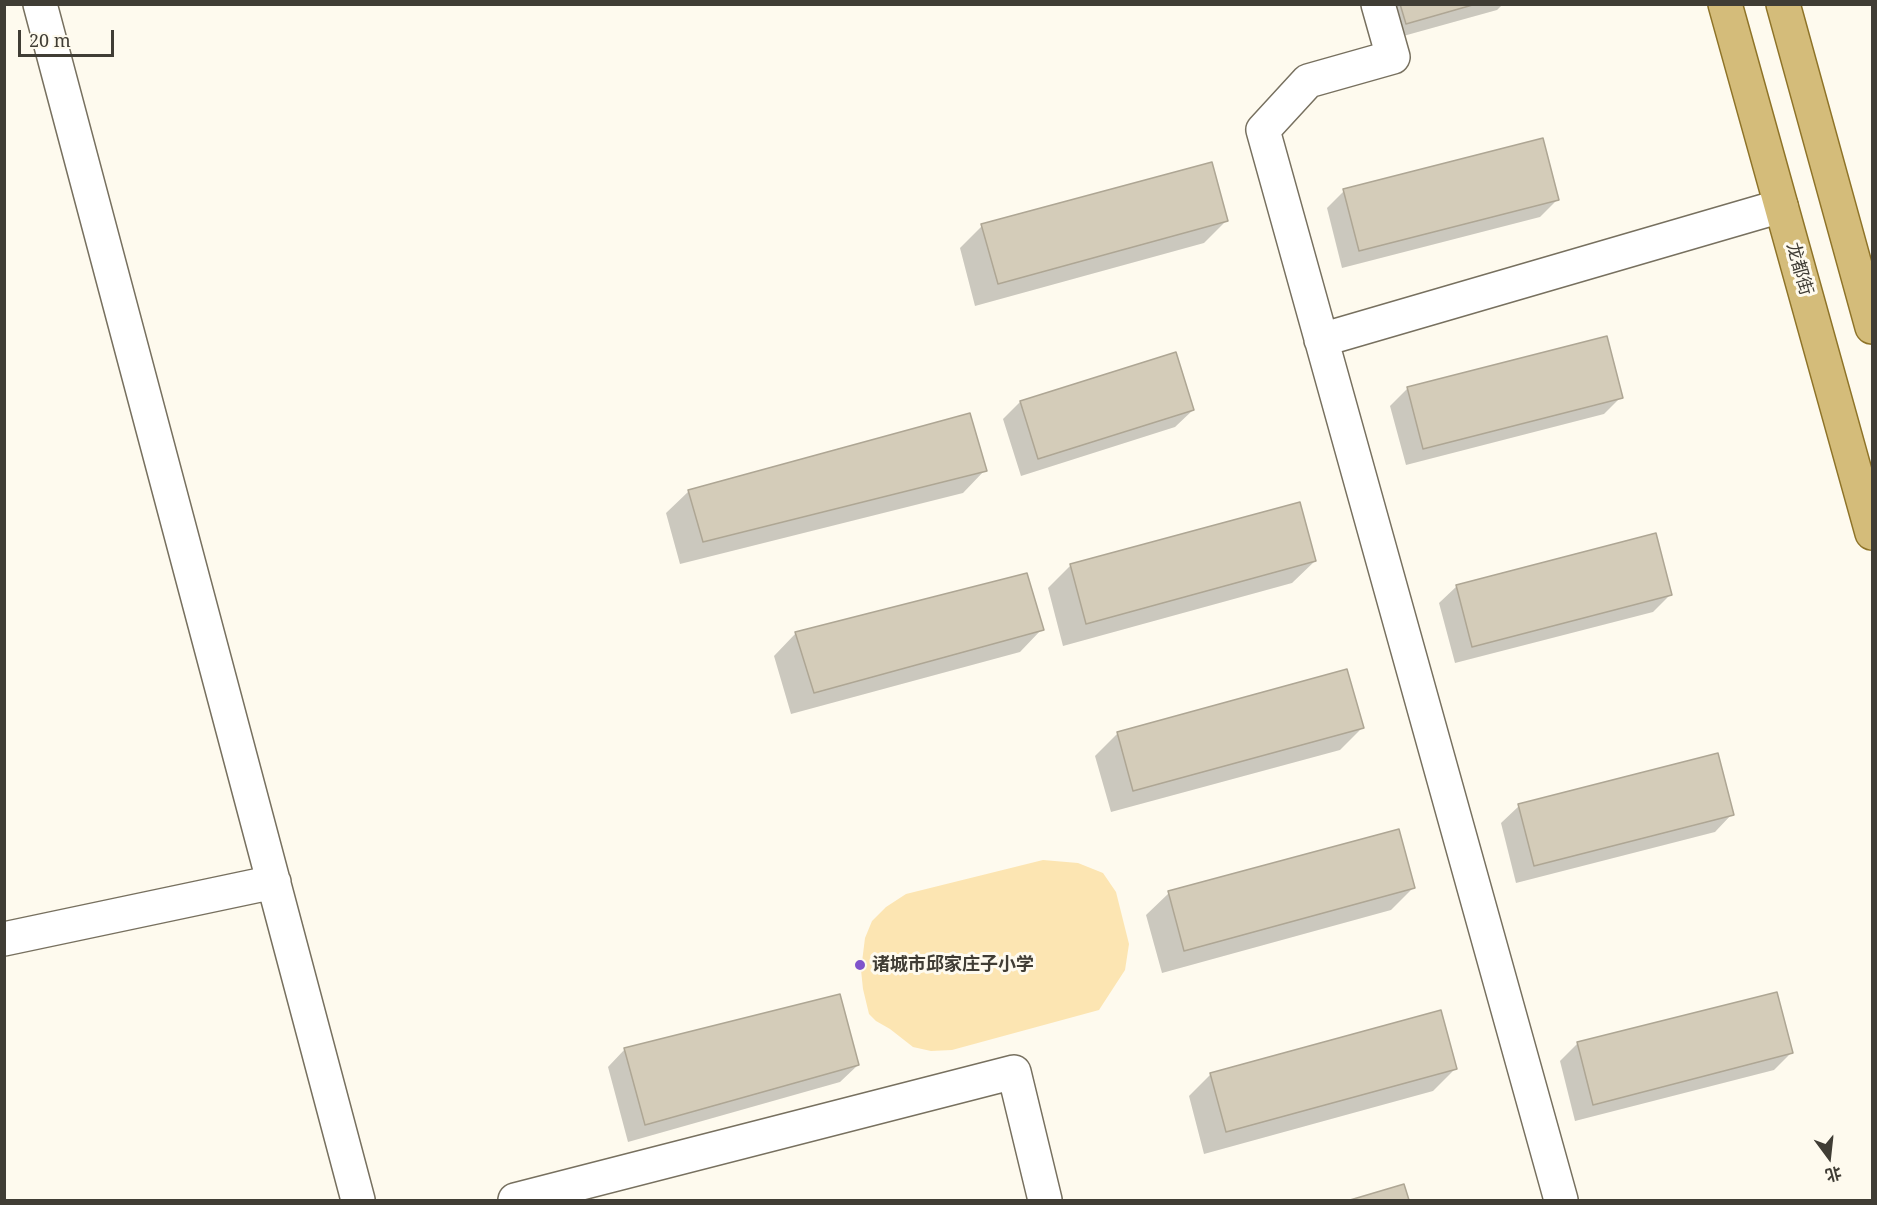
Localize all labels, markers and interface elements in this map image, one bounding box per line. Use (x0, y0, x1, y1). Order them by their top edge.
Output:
scale bar (21, 18, 117, 56)
text: 20 m (29, 28, 71, 52)
street label: 龙都街 (1781, 240, 1817, 298)
place label: 诸城市邱家庄子小学 (872, 954, 1034, 976)
marker: 诸城市邱家庄子小学 (853, 958, 867, 972)
north arrow (1799, 1127, 1859, 1187)
text: 北 (1823, 1162, 1844, 1187)

